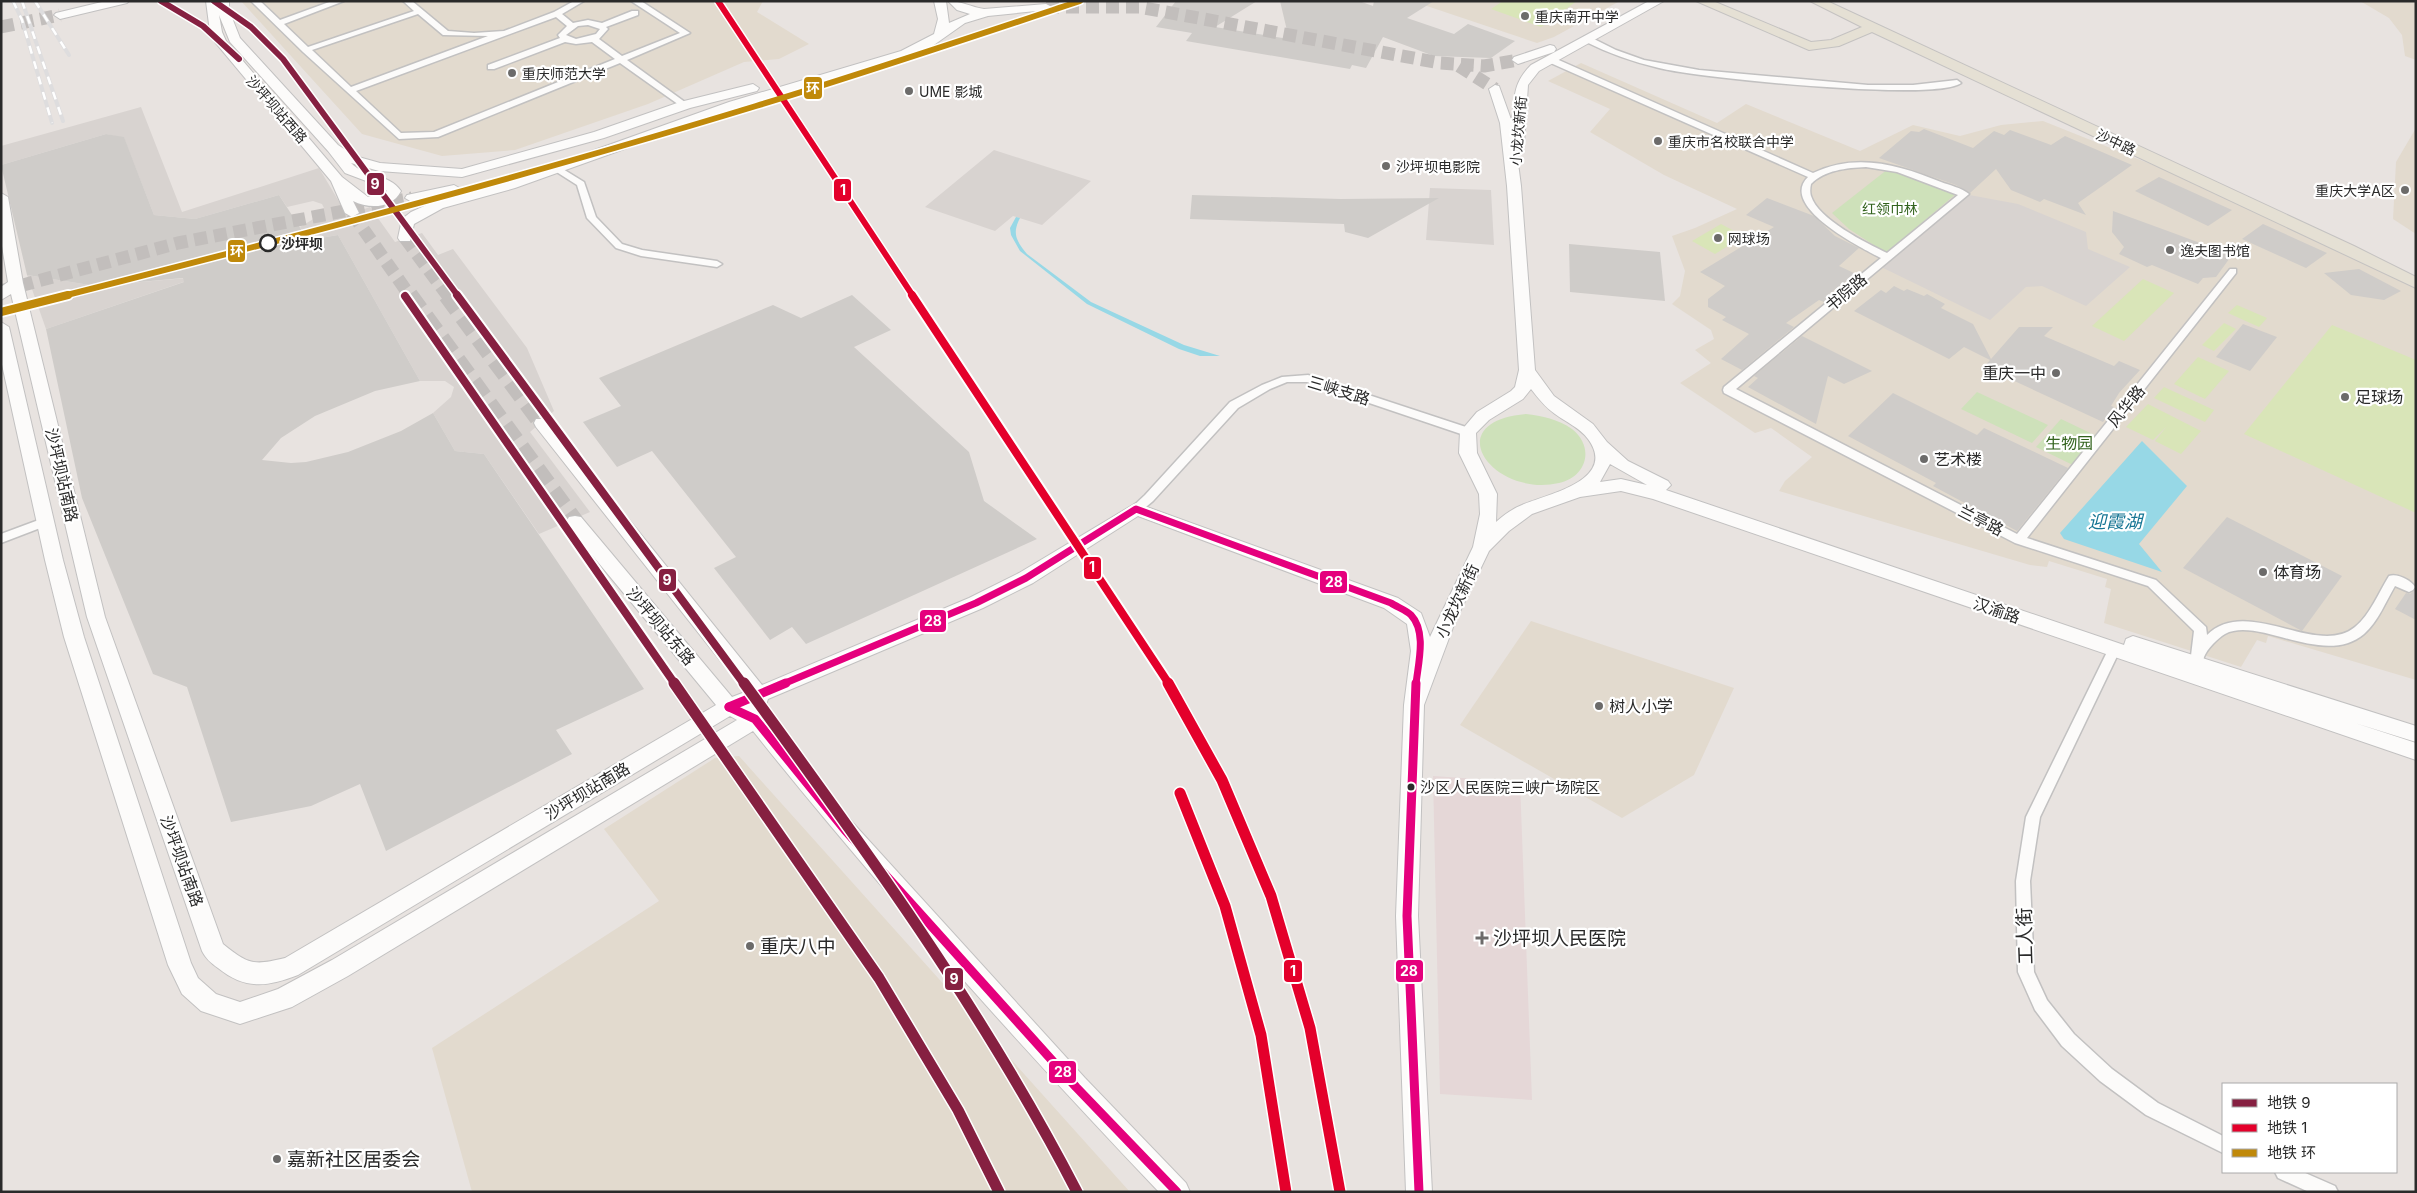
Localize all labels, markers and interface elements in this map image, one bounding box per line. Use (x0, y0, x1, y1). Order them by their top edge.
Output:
place label: 重庆南开中学 (1535, 8, 1619, 25)
marker: 重庆南开中学 (1519, 10, 1531, 22)
place label: 重庆师范大学 (522, 65, 606, 82)
marker: 重庆师范大学 (506, 67, 518, 79)
street label: 沙坪坝站西路 (243, 72, 311, 146)
line badge: 环 (803, 76, 823, 100)
text: 环 (806, 79, 820, 96)
place label: UME 影城 (919, 83, 982, 100)
marker: UME 影城 (903, 85, 915, 97)
street label: 小龙坎新街 (1506, 95, 1530, 167)
street label: 沙中路 (2093, 125, 2139, 159)
place label: 重庆市名校联合中学 (1668, 133, 1794, 150)
marker: 重庆市名校联合中学 (1652, 135, 1664, 147)
place label: 沙坪坝电影院 (1396, 158, 1480, 175)
marker: 沙坪坝电影院 (1380, 160, 1392, 172)
line badge: 9 (366, 172, 385, 196)
text: 9 (370, 175, 380, 192)
line badge: 1 (833, 178, 852, 202)
text: 1 (840, 181, 846, 198)
place label: 重庆大学A区 (2315, 182, 2395, 199)
marker: 重庆大学A区 (2399, 184, 2411, 196)
park label: 红领巾林 (1862, 200, 1918, 217)
place label: 网球场 (1728, 230, 1770, 247)
marker: 网球场 (1712, 232, 1724, 244)
marker: 沙坪坝 (259, 234, 277, 252)
place label: 沙坪坝 (281, 235, 323, 252)
line badge: 环 (227, 239, 246, 263)
text: 环 (230, 242, 244, 259)
place label: 逸夫图书馆 (2180, 242, 2250, 259)
marker: 逸夫图书馆 (2164, 244, 2176, 256)
street label: 书院路 (1821, 269, 1871, 315)
place label: 重庆一中 (1982, 363, 2046, 383)
marker: 重庆一中 (2050, 367, 2062, 379)
street label: 三峡支路 (1305, 371, 1373, 409)
street label: 风华路 (2103, 381, 2149, 431)
place label: 足球场 (2355, 387, 2403, 407)
marker: 足球场 (2339, 391, 2351, 403)
street label: 沙坪坝站南路 (41, 426, 83, 524)
park label: 生物园 (2045, 433, 2093, 453)
place label: 艺术楼 (1934, 449, 1982, 469)
marker: 艺术楼 (1918, 453, 1930, 465)
street label: 兰亭路 (1955, 500, 2007, 540)
water label: 迎霞湖 (2088, 511, 2145, 532)
line badge: 1 (1083, 556, 1102, 580)
text: 1 (1089, 558, 1095, 575)
street label: 小龙坎新街 (1431, 561, 1483, 641)
place label: 体育场 (2273, 562, 2321, 582)
marker: 体育场 (2257, 566, 2269, 578)
line badge: 9 (658, 568, 677, 592)
line badge: 28 (1319, 570, 1348, 594)
text: 9 (662, 571, 672, 588)
text: 28 (1325, 573, 1343, 590)
street label: 沙坪坝站东路 (622, 583, 700, 669)
street label: 汉渝路 (1971, 593, 2023, 627)
line badge: 28 (919, 609, 947, 633)
text: 28 (924, 612, 942, 629)
place label: 树人小学 (1609, 696, 1673, 716)
marker: 树人小学 (1593, 700, 1605, 712)
street label: 沙坪坝站南路 (541, 758, 633, 824)
place label: 沙区人民医院三峡广场院区 (1420, 778, 1600, 797)
marker: 沙区人民医院三峡广场院区 (1406, 782, 1416, 792)
street label: 沙坪坝站南路 (156, 812, 208, 910)
street label: 工人街 (2013, 907, 2037, 965)
place label: 沙坪坝人民医院 (1493, 927, 1626, 950)
marker: 沙坪坝人民医院 (1475, 931, 1489, 945)
place label: 重庆八中 (760, 935, 836, 958)
marker: 重庆八中 (744, 940, 756, 952)
line badge: 1 (1283, 959, 1303, 983)
line badge: 28 (1395, 959, 1424, 983)
text: 1 (1290, 962, 1296, 979)
text: 28 (1400, 962, 1418, 979)
line badge: 9 (944, 967, 964, 991)
text: 9 (949, 970, 959, 987)
line badge: 28 (1048, 1060, 1077, 1084)
text: 28 (1054, 1063, 1072, 1080)
legend (2222, 1083, 2397, 1173)
text: 地铁 9 (2267, 1093, 2311, 1112)
text: 地铁 1 (2267, 1118, 2307, 1137)
text: 地铁 环 (2267, 1143, 2316, 1162)
place label: 嘉新社区居委会 (287, 1148, 420, 1171)
marker: 嘉新社区居委会 (271, 1153, 283, 1165)

